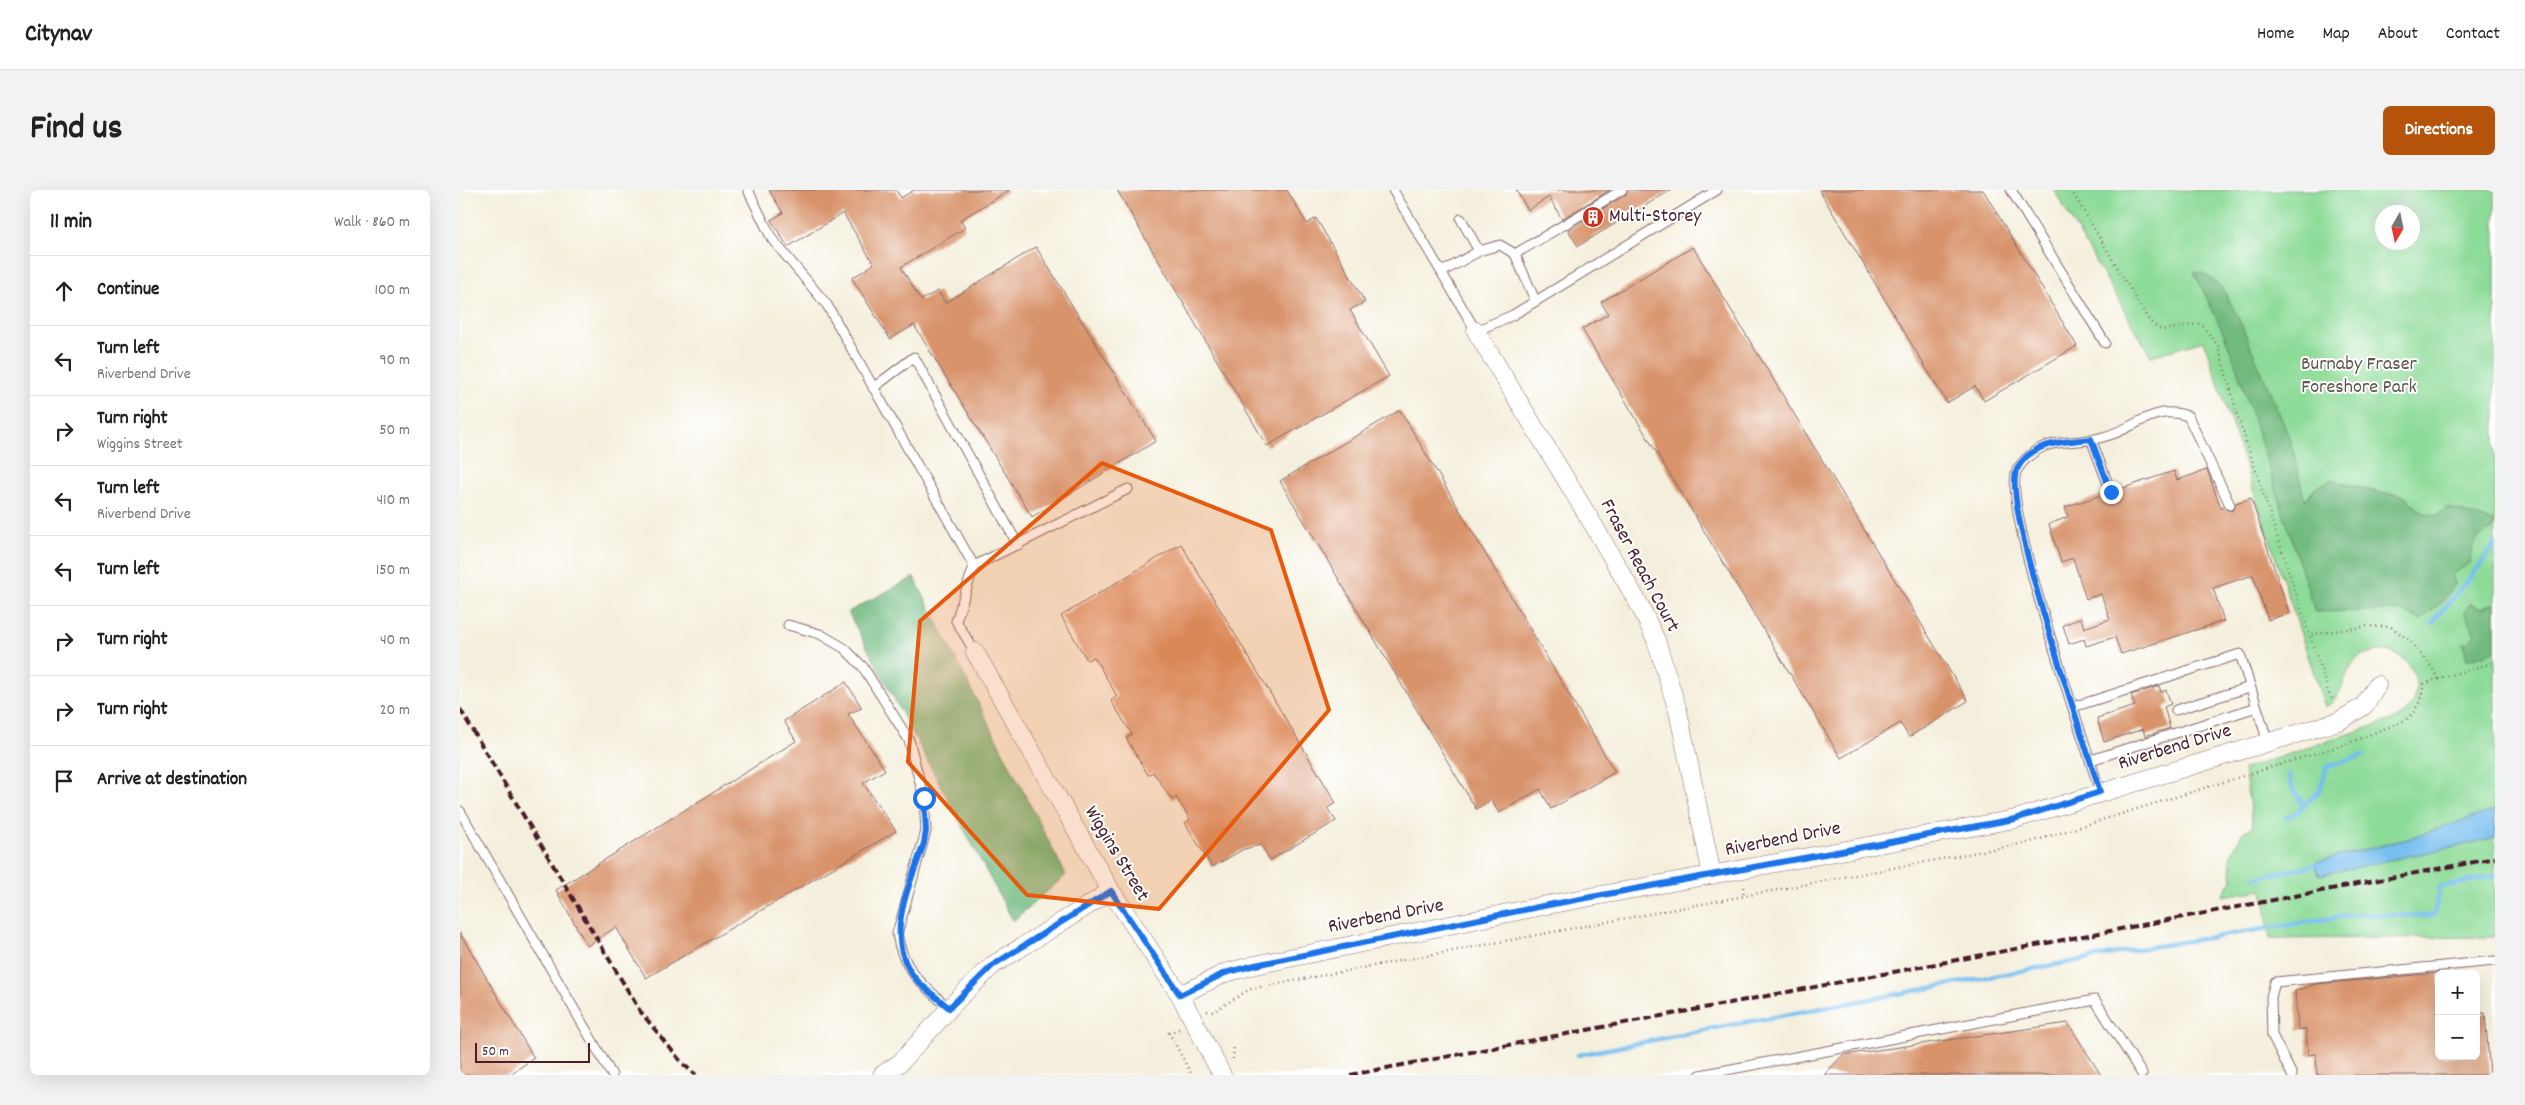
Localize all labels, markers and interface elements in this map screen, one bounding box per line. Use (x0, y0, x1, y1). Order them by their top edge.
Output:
text: Citynav (25, 18, 92, 52)
text: Home (2257, 22, 2294, 47)
text: Map (2322, 22, 2350, 47)
text: About (2378, 22, 2418, 47)
text: Contact (2446, 22, 2500, 47)
text: Find us (30, 105, 122, 155)
button: Directions (2383, 106, 2495, 155)
place label: Multi-Storey (1609, 203, 1702, 231)
building icon: Multi-Storey (1581, 205, 1605, 229)
north arrow (2375, 205, 2420, 250)
text: 11 min (50, 208, 92, 238)
text: Walk · 860 m (334, 211, 410, 234)
icon: ahead (50, 277, 78, 305)
text: Continue (97, 277, 159, 304)
text: 100 m (374, 279, 410, 302)
text: Turn left (97, 336, 160, 363)
icon: left (50, 347, 78, 375)
text: 90 m (379, 349, 410, 372)
park label: Burnaby Fraser Foreshore Park (2301, 351, 2417, 402)
text: Riverbend Drive (97, 363, 191, 386)
text: Turn right (97, 406, 168, 433)
icon: right (50, 417, 78, 445)
text: 50 m (379, 419, 410, 442)
text: Wiggins Street (97, 433, 183, 456)
text: Turn left (97, 476, 160, 503)
route end (2100, 481, 2123, 504)
icon: left (50, 487, 78, 515)
text: 410 m (376, 489, 410, 512)
street label: Fraser Reach Court (1592, 495, 1686, 637)
text: Riverbend Drive (97, 503, 191, 526)
icon: left (50, 557, 78, 585)
text: Turn left (97, 557, 160, 584)
text: 150 m (376, 559, 410, 582)
icon: right (50, 627, 78, 655)
text: Turn right (97, 627, 168, 654)
text: 40 m (380, 629, 410, 652)
icon: right (50, 697, 78, 725)
text: Turn right (97, 697, 168, 724)
text: 20 m (380, 699, 410, 722)
street label: Riverbend Drive (2115, 717, 2235, 779)
icon: arrive (50, 767, 78, 795)
text: Arrive at destination (97, 767, 247, 794)
route start (913, 787, 936, 810)
street label: Wiggins Street (1076, 801, 1156, 907)
street label: Riverbend Drive (1723, 815, 1843, 865)
street label: Riverbend Drive (1326, 892, 1446, 942)
map controls (2435, 970, 2480, 1060)
button: + (2435, 970, 2480, 1015)
button: − (2435, 1015, 2480, 1060)
scale bar (475, 1040, 590, 1063)
text: 50 m (482, 1042, 509, 1062)

